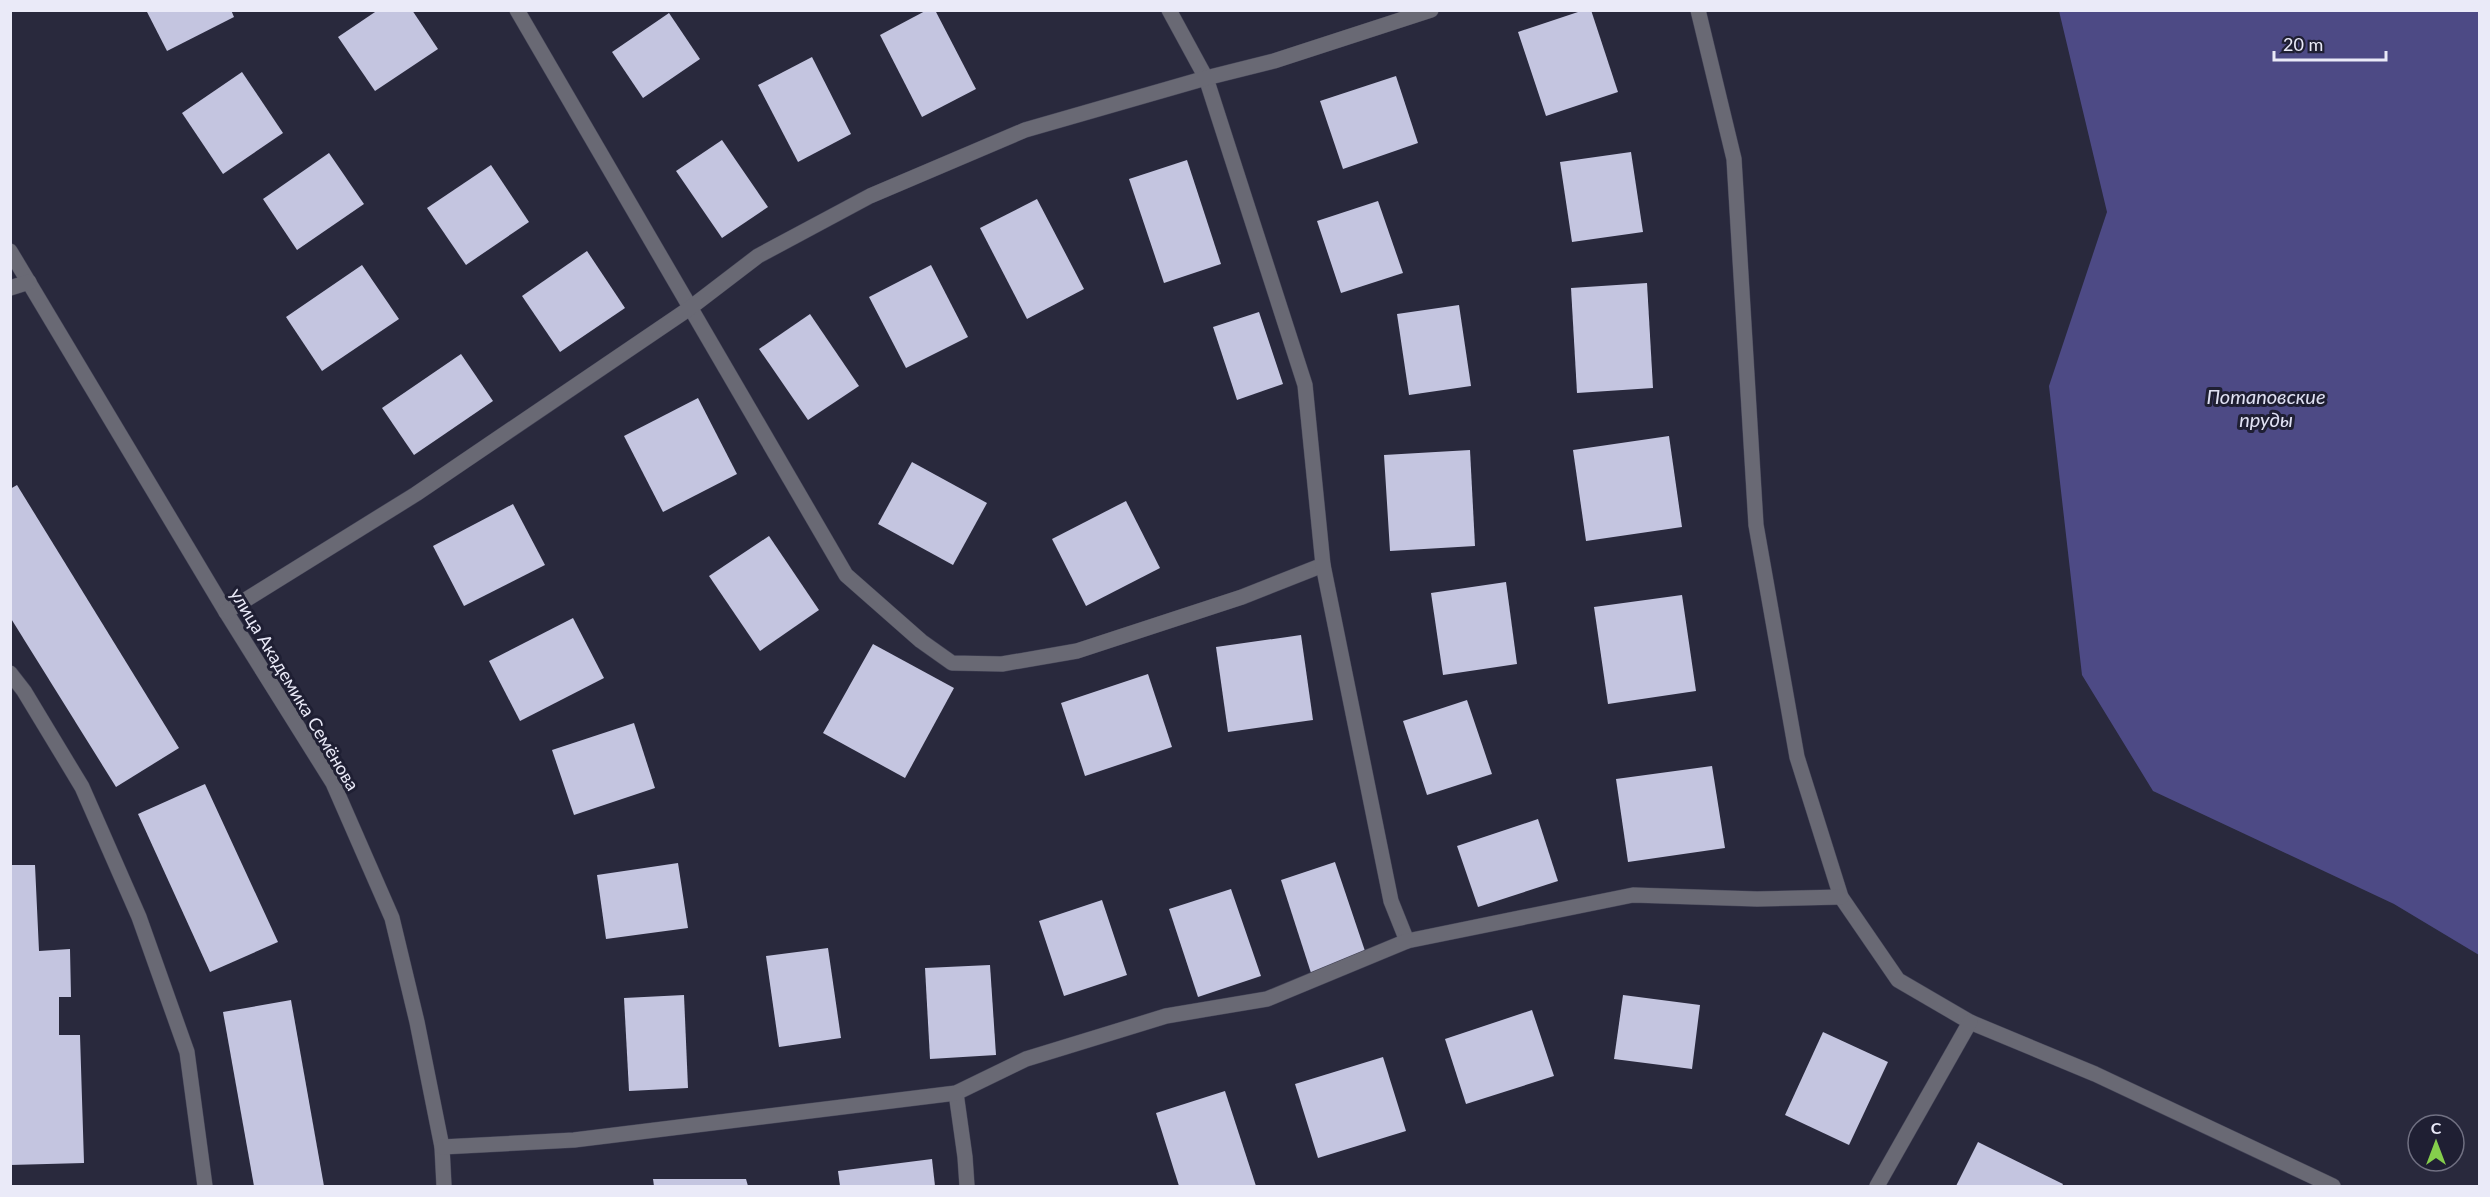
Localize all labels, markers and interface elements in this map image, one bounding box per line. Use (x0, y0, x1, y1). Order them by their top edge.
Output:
scale bar (2274, 24, 2386, 62)
text: 20 m (2283, 33, 2323, 55)
water label: Потаповские пруды (2206, 384, 2326, 431)
street label: улица Академика Семёнова (226, 584, 364, 794)
north arrow (2406, 1113, 2466, 1173)
text: С (2431, 1118, 2442, 1137)

